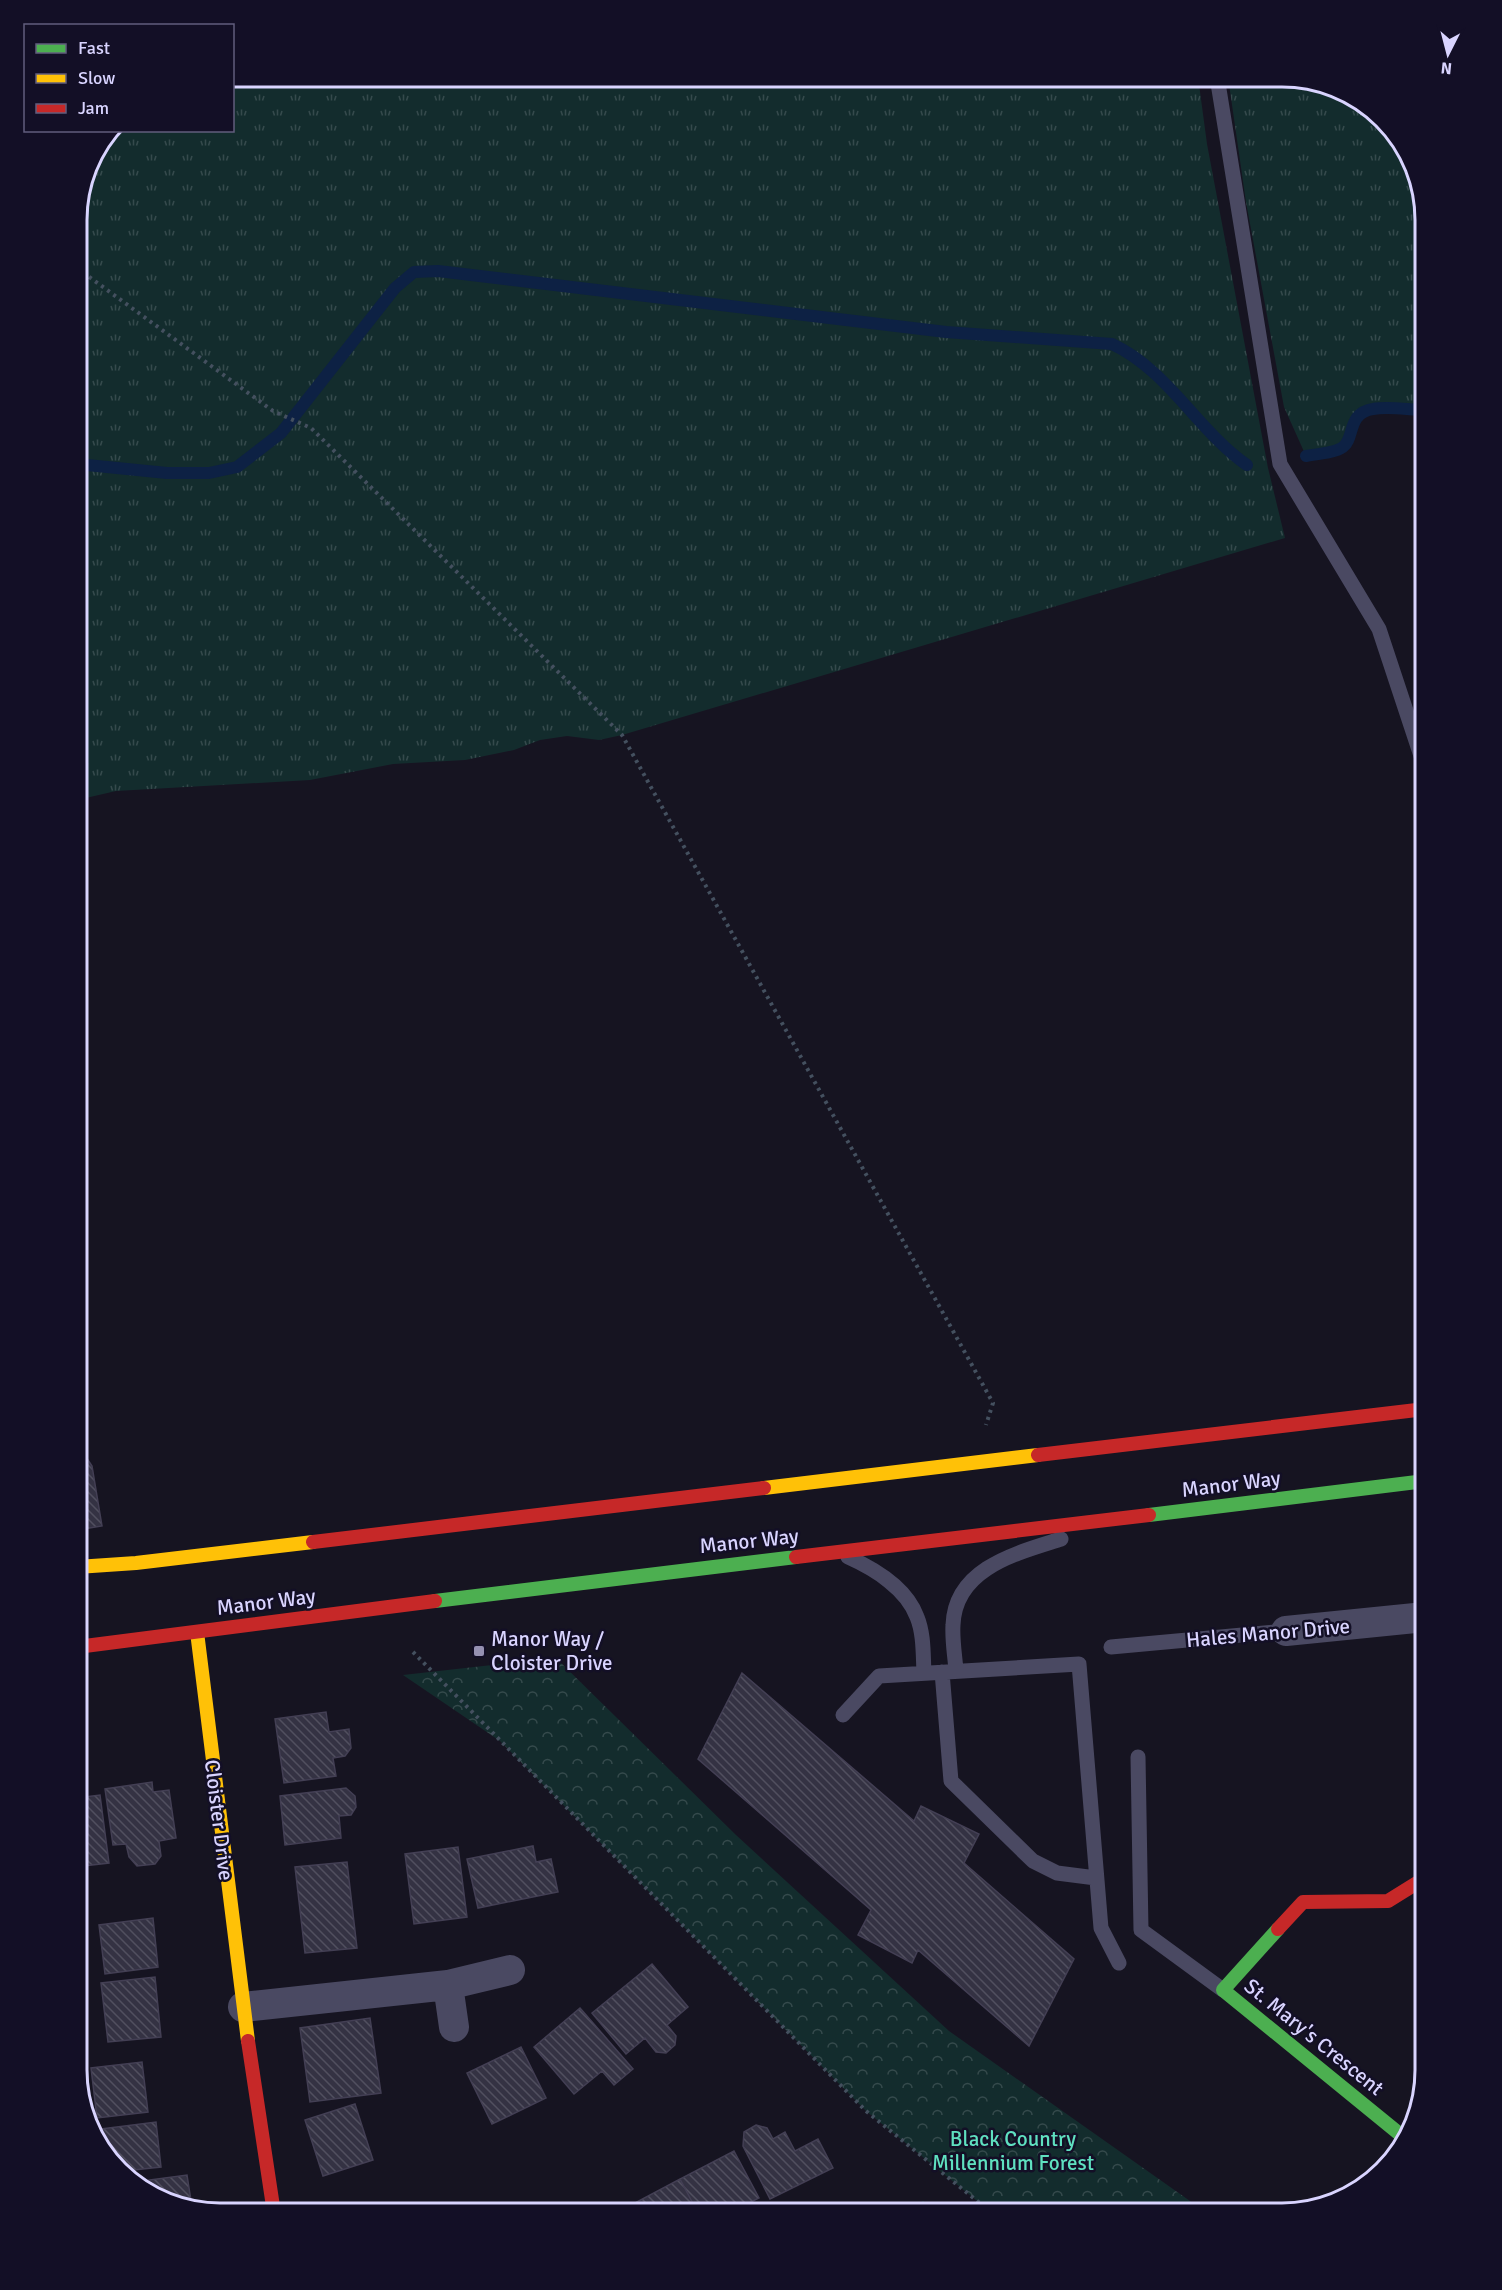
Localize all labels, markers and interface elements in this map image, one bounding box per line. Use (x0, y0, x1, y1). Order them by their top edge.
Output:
legend (24, 24, 234, 132)
north arrow (1418, 24, 1478, 84)
text: Fast (78, 37, 110, 59)
text: N (1440, 57, 1453, 78)
text: Slow (78, 67, 115, 89)
text: Jam (78, 97, 109, 119)
street label: Manor Way (1180, 1465, 1282, 1503)
street label: Manor Way (698, 1523, 800, 1559)
street label: Manor Way (215, 1583, 317, 1621)
street label: Hales Manor Drive (1185, 1613, 1351, 1653)
place label: Manor Way / Cloister Drive (491, 1626, 612, 1676)
marker: Manor Way / Cloister Drive (472, 1644, 486, 1658)
street label: Cloister Drive (199, 1758, 239, 1882)
street label: St. Mary's Crescent (1239, 1973, 1389, 2101)
park label: Black Country Millennium Forest (932, 2126, 1094, 2176)

